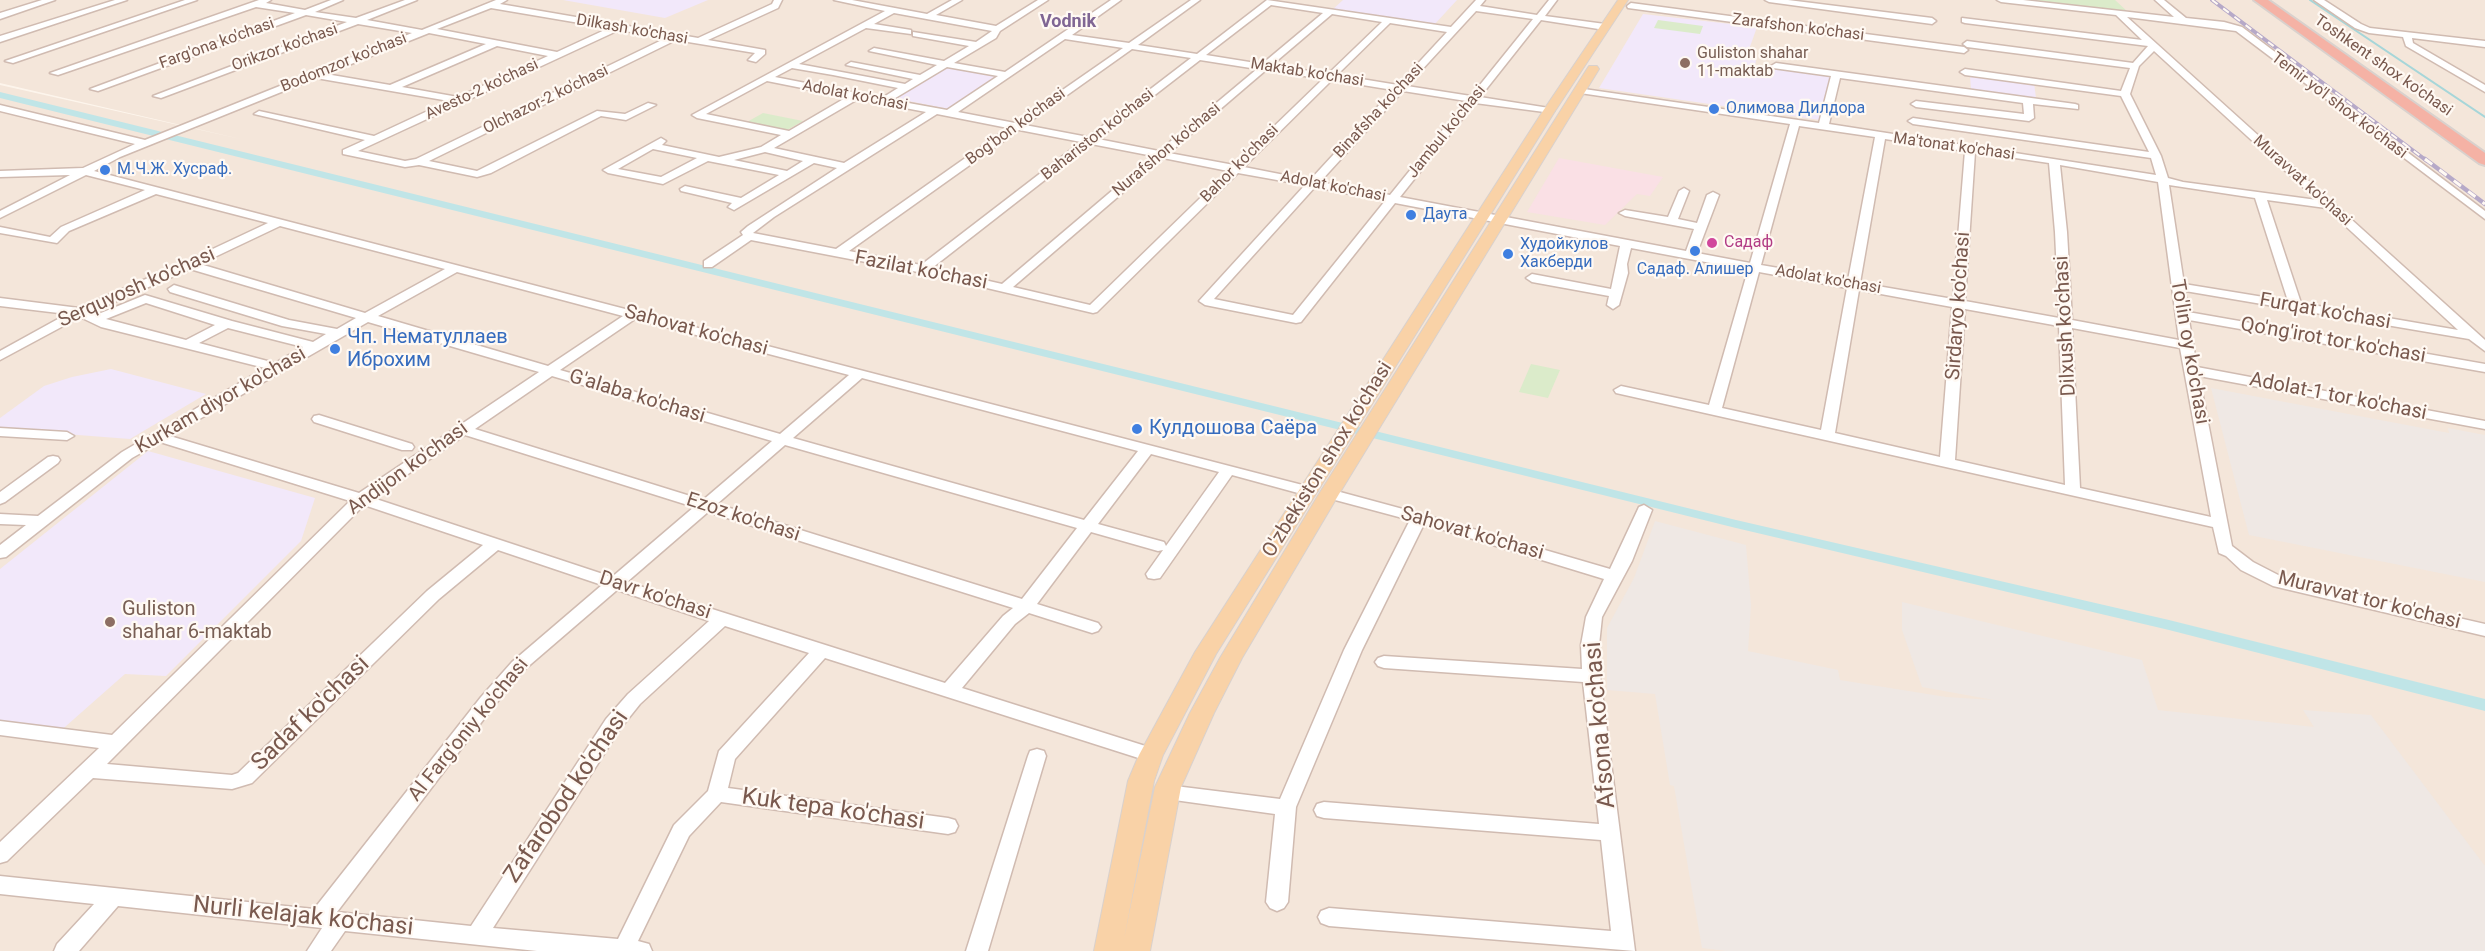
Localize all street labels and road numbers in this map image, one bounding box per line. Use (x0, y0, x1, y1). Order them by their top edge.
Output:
street label: Zarafshon ko'chasi (1731, 10, 1865, 46)
street label: Dilkash ko'chasi (575, 11, 689, 49)
street label: Toshkent shox ko'chasi (2310, 11, 2456, 121)
street label: Farg'ona ko'chasi (157, 14, 277, 74)
street label: Orikzor ko'chasi (229, 20, 341, 76)
street label: Bodomzor ko'chasi (278, 29, 410, 97)
street label: Temir yo'l shox ko'chasi (2267, 49, 2411, 163)
street label: Avesto-2 ko'chasi (422, 55, 542, 125)
street label: Maktab ko'chasi (1249, 55, 1365, 91)
street label: Binafsha ko'chasi (1330, 59, 1428, 163)
street label: Olchazor-2 ko'chasi (480, 61, 612, 139)
street label: Adolat ko'chasi (801, 76, 909, 116)
street label: Jambul ko'chasi (1404, 82, 1490, 182)
street label: Bog'bon ko'chasi (962, 84, 1070, 170)
street label: Bahariston ko'chasi (1038, 85, 1158, 185)
street label: Nurafshon ko'chasi (1109, 99, 1225, 201)
street label: Bahor ko'chasi (1197, 121, 1283, 207)
street label: Ma'tonat ko'chasi (1892, 129, 2016, 165)
street label: Muravvat ko'chasi (2249, 132, 2355, 230)
street label: Adolat ko'chasi (1279, 167, 1387, 207)
street label: Sirdaryo ko'chasi (1942, 231, 1976, 381)
street label: Serquyosh ko'chasi (55, 243, 219, 333)
street label: Fazilat ko'chasi (853, 246, 989, 296)
street label: Dilxush ko'chasi (2050, 255, 2082, 397)
street label: Adolat ko'chasi (1774, 261, 1882, 299)
street label: To'lin oy ko'chasi (2164, 278, 2214, 426)
street label: Furqat ko'chasi (2257, 289, 2393, 335)
street label: Sahovat ko'chasi (622, 300, 770, 362)
street label: Qo'ng'irot tor ko'chasi (2239, 313, 2427, 369)
street label: Kurkam diyor ko'chasi (131, 342, 311, 460)
street label: O'zbekiston shox ko'chasi (1258, 358, 1398, 562)
street label: G'alaba ko'chasi (566, 365, 708, 429)
street label: Adolat-1 tor ko'chasi (2247, 368, 2429, 426)
street label: Andijon ko'chasi (343, 417, 473, 521)
street label: Ezoz ko'chasi (683, 488, 803, 548)
street label: Sahovat ko'chasi (1398, 502, 1546, 566)
street label: Davr ko'chasi (596, 567, 714, 625)
street label: Muravvat tor ko'chasi (2275, 567, 2463, 635)
street label: Afsona ko'chasi (1579, 640, 1623, 810)
street label: Sadaf ko'chasi (246, 650, 376, 778)
street label: Al Farg'oniy ko'chasi (404, 653, 534, 807)
street label: Zafarobod ko'chasi (499, 705, 635, 889)
street label: Kuk tepa ko'chasi (740, 783, 926, 837)
street label: Nurli kelajak ko'chasi (191, 891, 415, 943)

